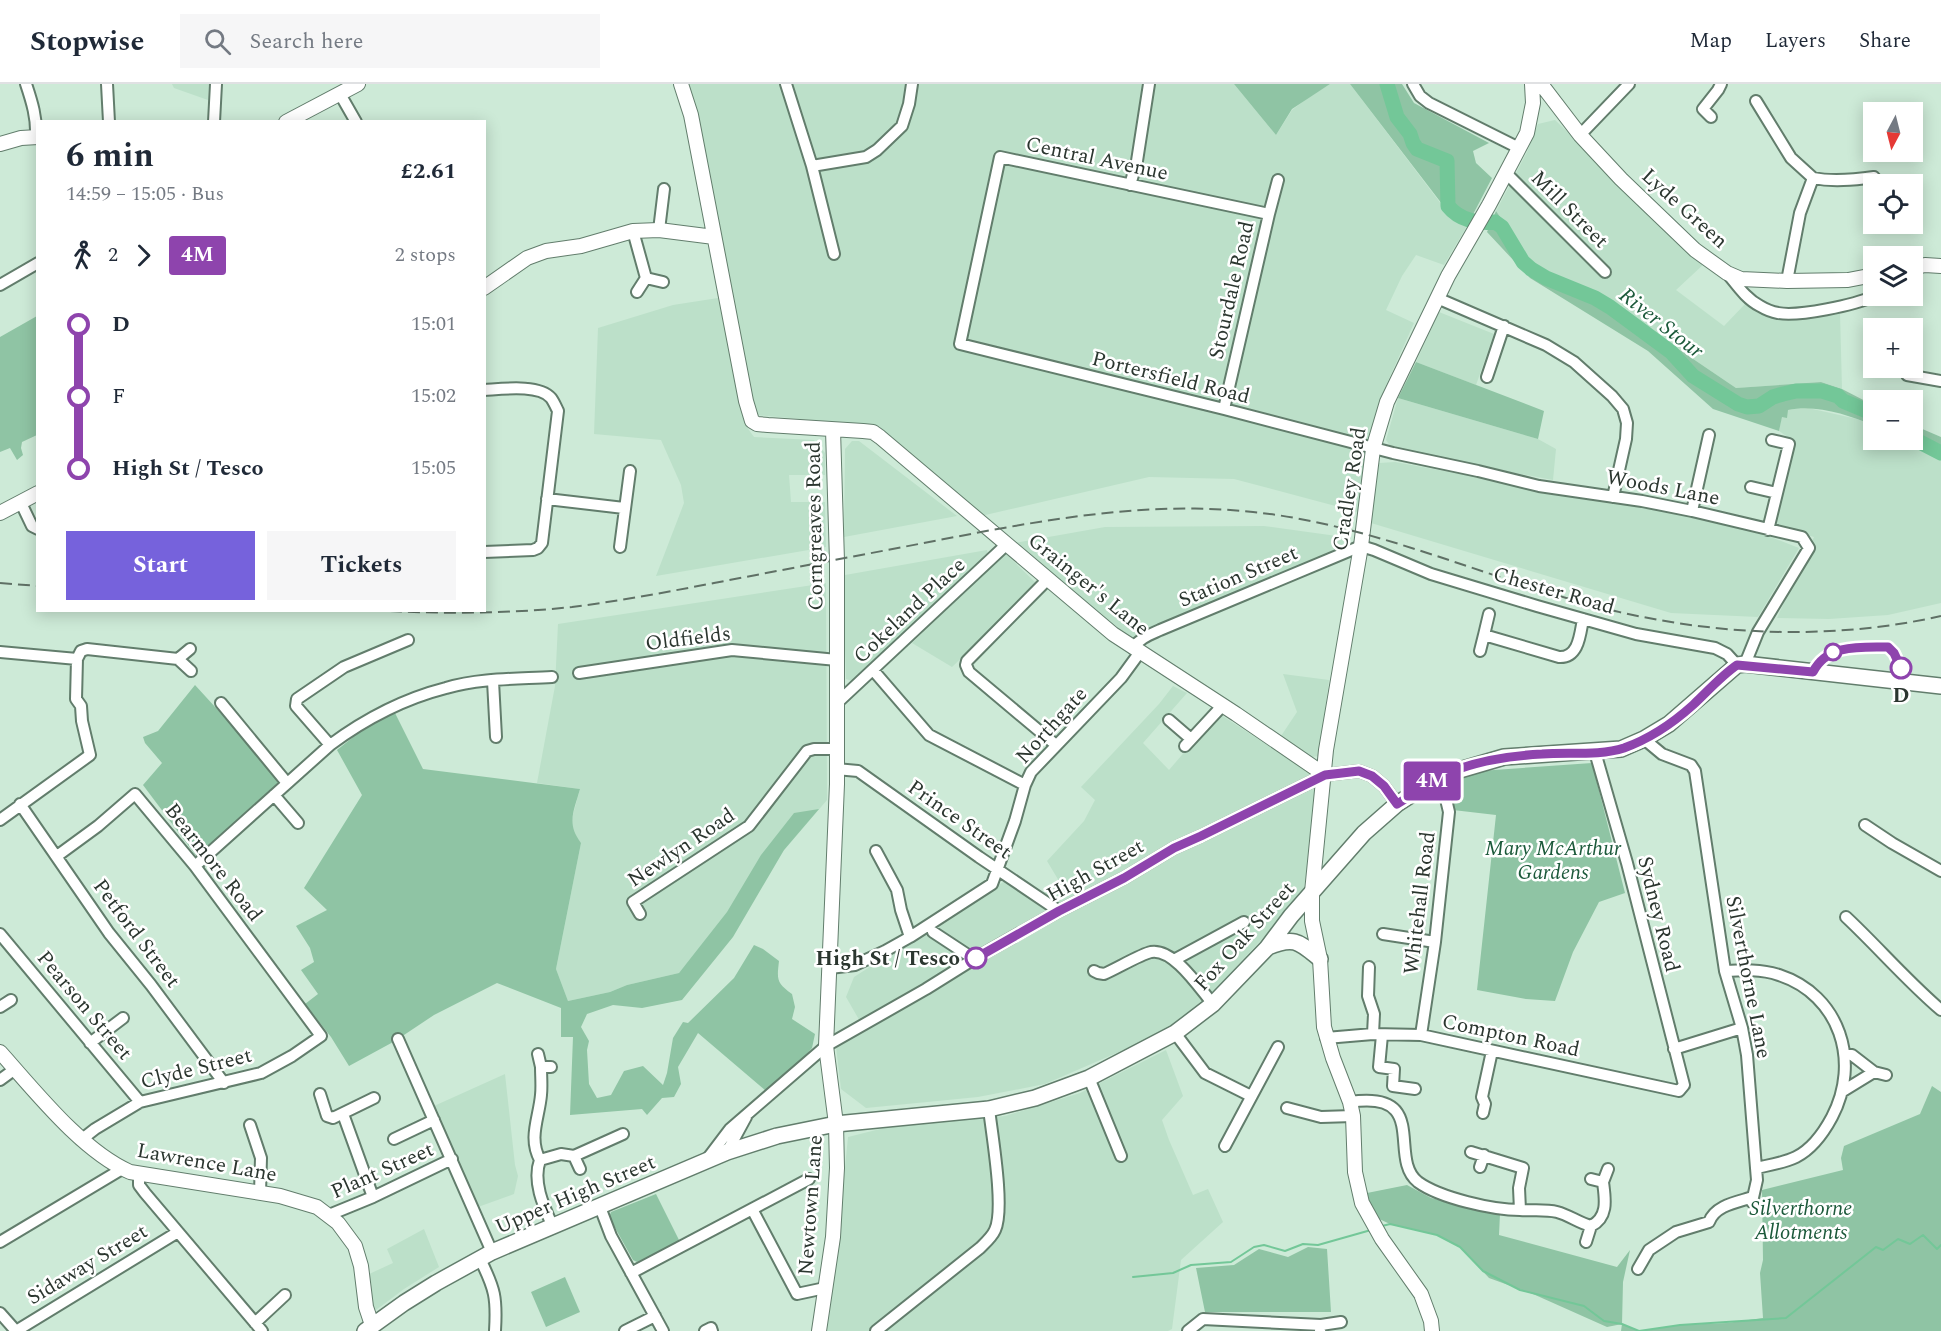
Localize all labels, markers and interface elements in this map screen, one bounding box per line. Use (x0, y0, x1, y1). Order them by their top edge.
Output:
search box (180, 14, 600, 68)
text: Stopwise (30, 20, 144, 63)
icon: search (201, 25, 234, 58)
text: Search here (249, 25, 363, 58)
text: Map (1690, 25, 1732, 57)
text: Layers (1765, 25, 1826, 57)
text: Share (1859, 25, 1911, 57)
north arrow (1863, 102, 1923, 162)
map controls (1863, 102, 1923, 450)
street label: Central Avenue (1023, 128, 1171, 190)
text: 6 min (66, 131, 154, 181)
text: £2.61 (401, 155, 456, 188)
street label: Lyde Green (1634, 161, 1735, 257)
street label: Mill Street (1523, 163, 1616, 256)
button: locate (1863, 174, 1923, 234)
text: 14:59 – 15:05 · Bus (66, 179, 224, 209)
street label: Stourdale Road (1201, 218, 1263, 363)
icon: walk (66, 239, 99, 272)
icon: forward (127, 239, 160, 272)
text: 4M (181, 239, 214, 271)
text: 2 (108, 240, 118, 270)
text: 2 stops (395, 240, 456, 270)
button: layers (1863, 246, 1923, 306)
water label: River Stour (1612, 279, 1711, 367)
text: D (112, 308, 130, 341)
text: 15:01 (411, 309, 456, 339)
button: + (1863, 318, 1923, 378)
street label: Portersfield Road (1088, 343, 1253, 413)
text: F (112, 380, 126, 413)
text: 15:02 (411, 381, 456, 411)
button: − (1863, 390, 1923, 450)
street label: Cradley Road (1324, 425, 1376, 553)
street label: Corngreaves Road (798, 441, 832, 611)
text: High St / Tesco (112, 452, 263, 485)
text: 15:05 (411, 453, 456, 483)
street label: Woods Lane (1603, 461, 1722, 515)
street label: Grainger's Lane (1020, 525, 1156, 644)
button: Start (66, 531, 255, 600)
button: Tickets (267, 531, 456, 600)
street label: Station Street (1174, 537, 1303, 616)
street label: Cokeland Place (846, 550, 973, 671)
street label: Chester Road (1489, 558, 1618, 624)
street label: Oldfields (644, 618, 733, 660)
unlabelled marker (1824, 643, 1842, 661)
marker: D (1890, 657, 1912, 679)
street label: Northgate (1008, 680, 1095, 772)
place label: D (1893, 680, 1909, 712)
line badge: 4M (1405, 762, 1459, 800)
text: 4M (1416, 765, 1448, 797)
street label: Prince Street (901, 772, 1018, 868)
street label: Bearmore Road (156, 796, 270, 929)
street label: Newlyn Road (621, 800, 742, 896)
street label: Whitehall Road (1395, 830, 1445, 977)
street label: High Street (1041, 831, 1150, 911)
park label: Mary McArthur Gardens (1485, 833, 1622, 889)
street label: Sydney Road (1628, 853, 1688, 976)
street label: Petford Street (84, 872, 188, 995)
street label: Fox Oak Street (1187, 875, 1303, 999)
street label: Silverthorne Lane (1717, 893, 1780, 1061)
place label: High St / Tesco (815, 943, 960, 975)
street label: Pearson Street (29, 944, 140, 1068)
marker: High St / Tesco (965, 947, 987, 969)
street label: Compton Road (1439, 1006, 1583, 1066)
street label: Clyde Street (137, 1040, 255, 1098)
street label: Plant Street (326, 1134, 439, 1208)
street label: Newtown Lane (790, 1134, 832, 1276)
street label: Lawrence Lane (134, 1135, 279, 1191)
street label: Upper High Street (490, 1147, 661, 1243)
park label: Silverthorne Allotments (1750, 1193, 1852, 1249)
street label: Sidaway Street (21, 1216, 154, 1314)

